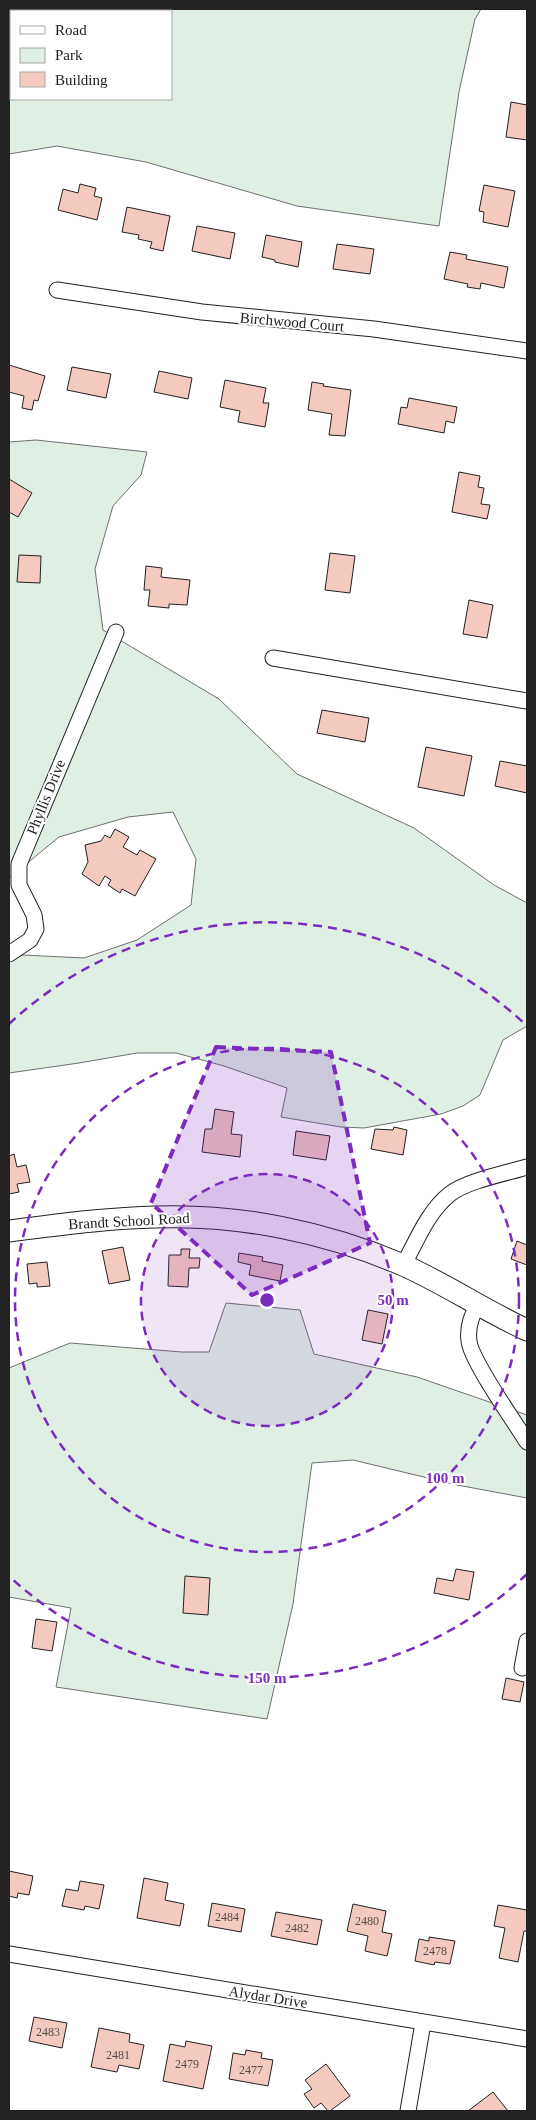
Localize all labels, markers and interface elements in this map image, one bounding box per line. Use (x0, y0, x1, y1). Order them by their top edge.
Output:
legend (10, 10, 172, 100)
text: Road (55, 22, 87, 38)
text: Park (55, 47, 83, 63)
text: Building (55, 72, 108, 88)
street label: Birchwood Court (239, 309, 346, 335)
street label: Phyllis Drive (24, 757, 68, 837)
street label: Brandt School Road (68, 1210, 191, 1232)
centre of rings (258, 1291, 276, 1309)
text: 50 m (377, 1292, 409, 1308)
text: 100 m (426, 1470, 465, 1486)
text: 150 m (248, 1670, 287, 1686)
house number: 2484 (215, 1910, 239, 1924)
house number: 2480 (355, 1914, 379, 1928)
house number: 2482 (285, 1921, 309, 1935)
house number: 2478 (423, 1944, 447, 1958)
street label: Alydar Drive (227, 1983, 309, 2011)
house number: 2483 (36, 2025, 60, 2039)
house number: 2481 (106, 2048, 130, 2062)
house number: 2479 (175, 2057, 199, 2071)
house number: 2477 (239, 2063, 263, 2077)

